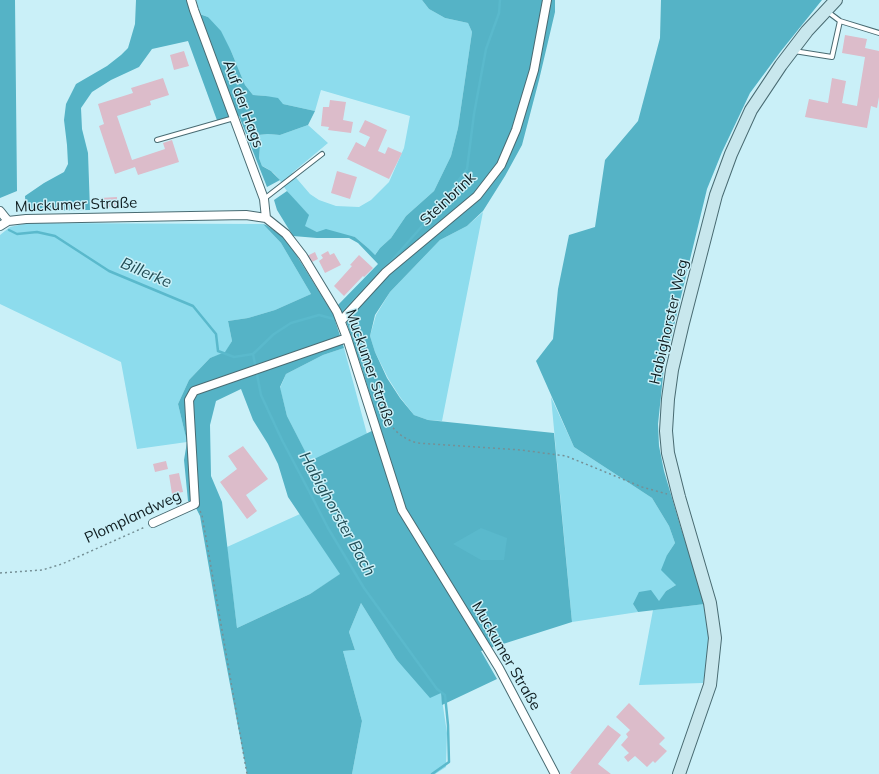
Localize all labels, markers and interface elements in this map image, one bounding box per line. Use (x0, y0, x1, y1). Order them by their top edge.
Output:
street label: Auf der Hags (219, 58, 267, 150)
street label: Steinbrink (416, 169, 480, 229)
street label: Muckumer Straße (14, 194, 138, 216)
water label: Billerke (118, 254, 174, 292)
street label: Habighorster Weg (646, 258, 692, 386)
street label: Muckumer Straße (342, 307, 398, 429)
water label: Habighorster Bach (295, 449, 379, 579)
street label: Plomplandweg (82, 487, 184, 547)
street label: Muckumer Straße (468, 598, 544, 714)

